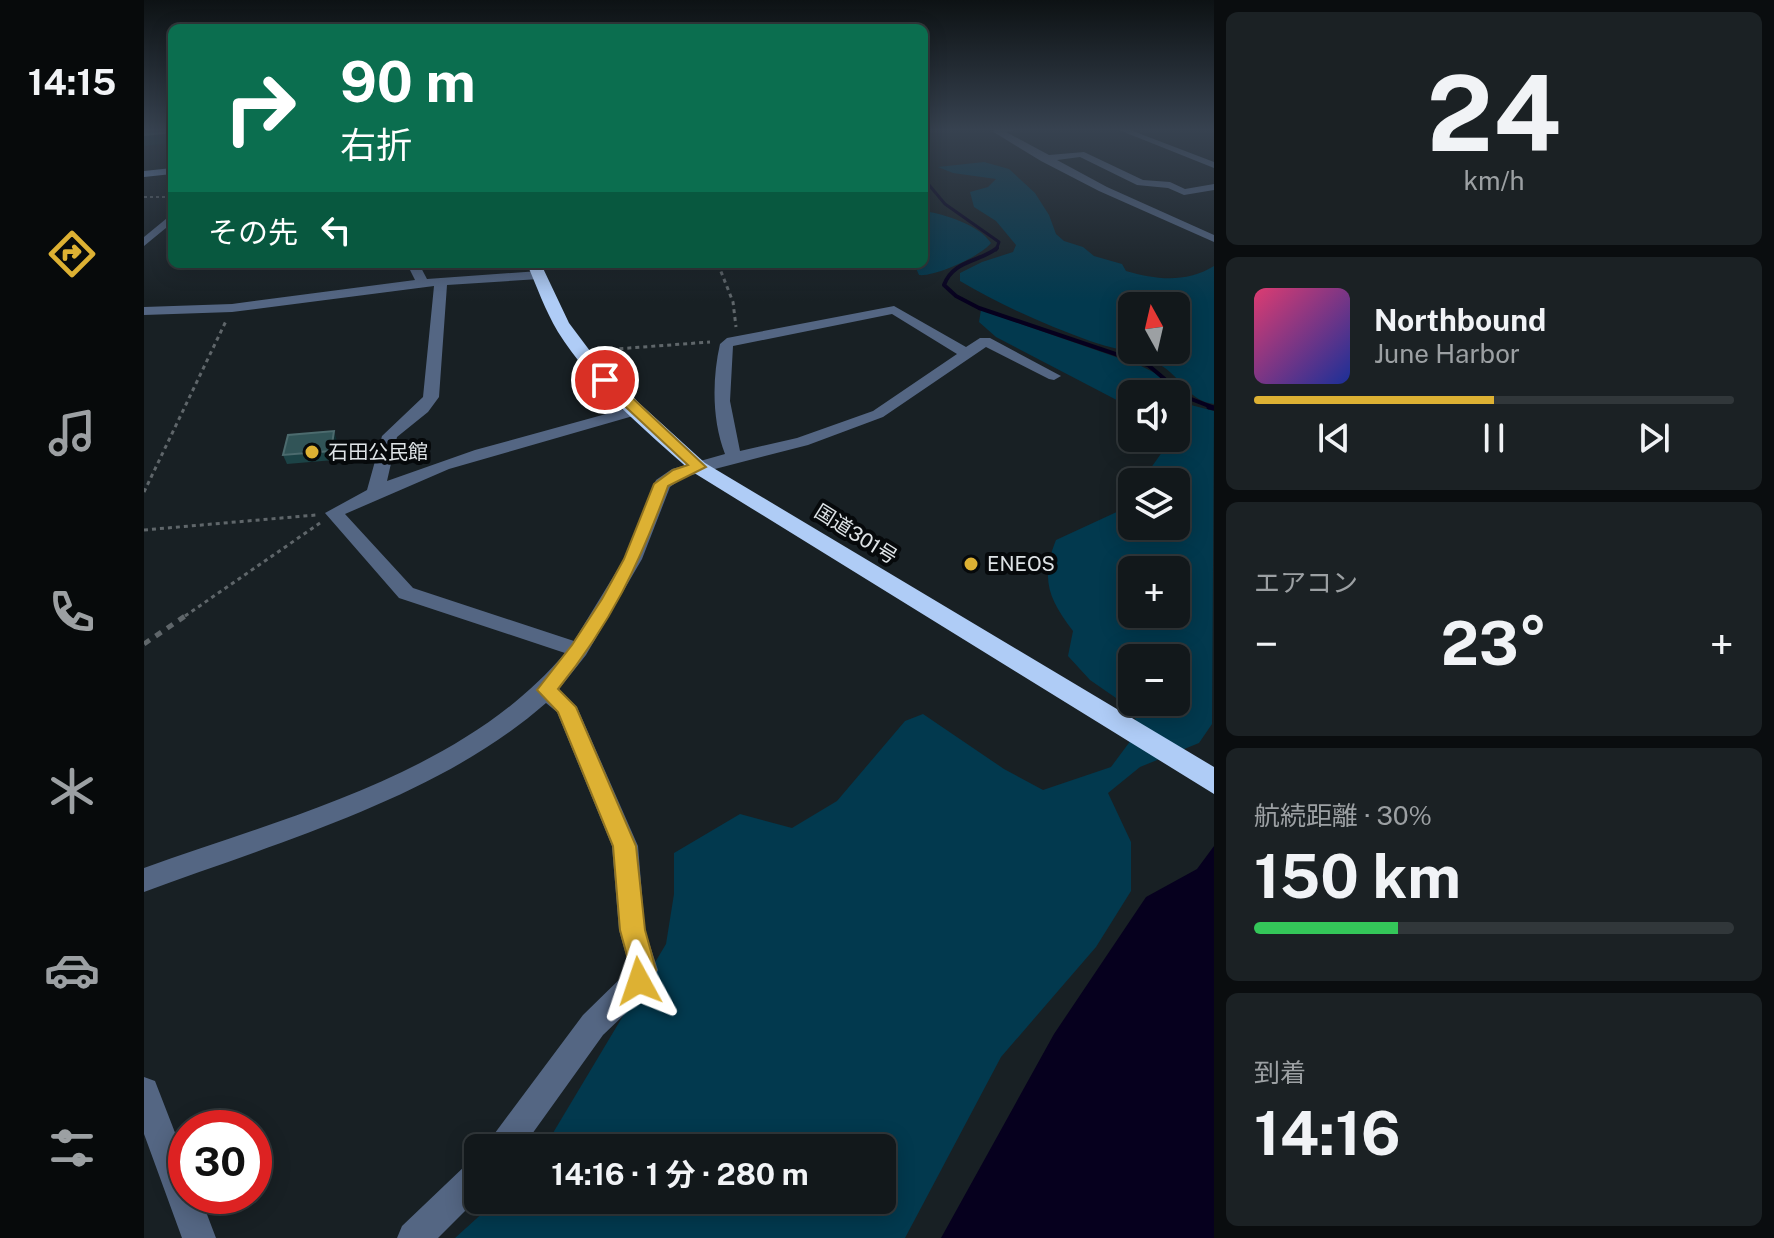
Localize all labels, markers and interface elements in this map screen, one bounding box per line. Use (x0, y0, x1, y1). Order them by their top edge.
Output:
text: 90 m (340, 49, 476, 115)
text: 24 (1427, 52, 1561, 174)
icon: right (208, 56, 312, 160)
text: 14:15 (28, 61, 116, 103)
text: 右折 (340, 124, 412, 166)
text: km/h (1463, 165, 1525, 196)
icon: left (314, 208, 358, 252)
text: その先 (208, 214, 298, 250)
icon: directions (44, 226, 100, 282)
north arrow (1118, 292, 1190, 364)
map controls (1118, 292, 1190, 716)
text: Northbound (1374, 302, 1546, 338)
text: June Harbor (1374, 338, 1520, 369)
pin (571, 346, 639, 414)
icon: arrive (583, 358, 627, 402)
button: sound (1118, 380, 1190, 452)
icon: music (44, 405, 100, 461)
icon: previous (1312, 416, 1356, 460)
icon: pause (1472, 416, 1516, 460)
icon: next (1632, 416, 1676, 460)
place label: 石田公民館 (328, 440, 428, 464)
marker: 石田公民館 (303, 443, 321, 461)
button: layers (1118, 468, 1190, 540)
street label: 国道301号 (810, 499, 902, 569)
place label: ENEOS (987, 552, 1055, 576)
marker: ENEOS (962, 555, 980, 573)
button: + (1118, 556, 1190, 628)
text: エアコン (1254, 567, 1358, 598)
icon: phone (44, 584, 100, 640)
text: 23° (1441, 608, 1547, 679)
text: − (1254, 618, 1278, 670)
text: + (1710, 618, 1734, 670)
button: − (1118, 644, 1190, 716)
icon: climate (44, 763, 100, 819)
text: 航続距離 · 30% (1254, 800, 1432, 831)
text: 150 km (1254, 841, 1461, 912)
position arrow (597, 939, 681, 1023)
icon: car (44, 942, 100, 998)
text: 到着 (1254, 1057, 1306, 1088)
text: 14:16 (1254, 1098, 1401, 1169)
speed limit sign: 30 (168, 1110, 272, 1214)
icon: filters (44, 1120, 100, 1176)
text: 14:16 · 1 分 · 280 m (551, 1156, 809, 1192)

